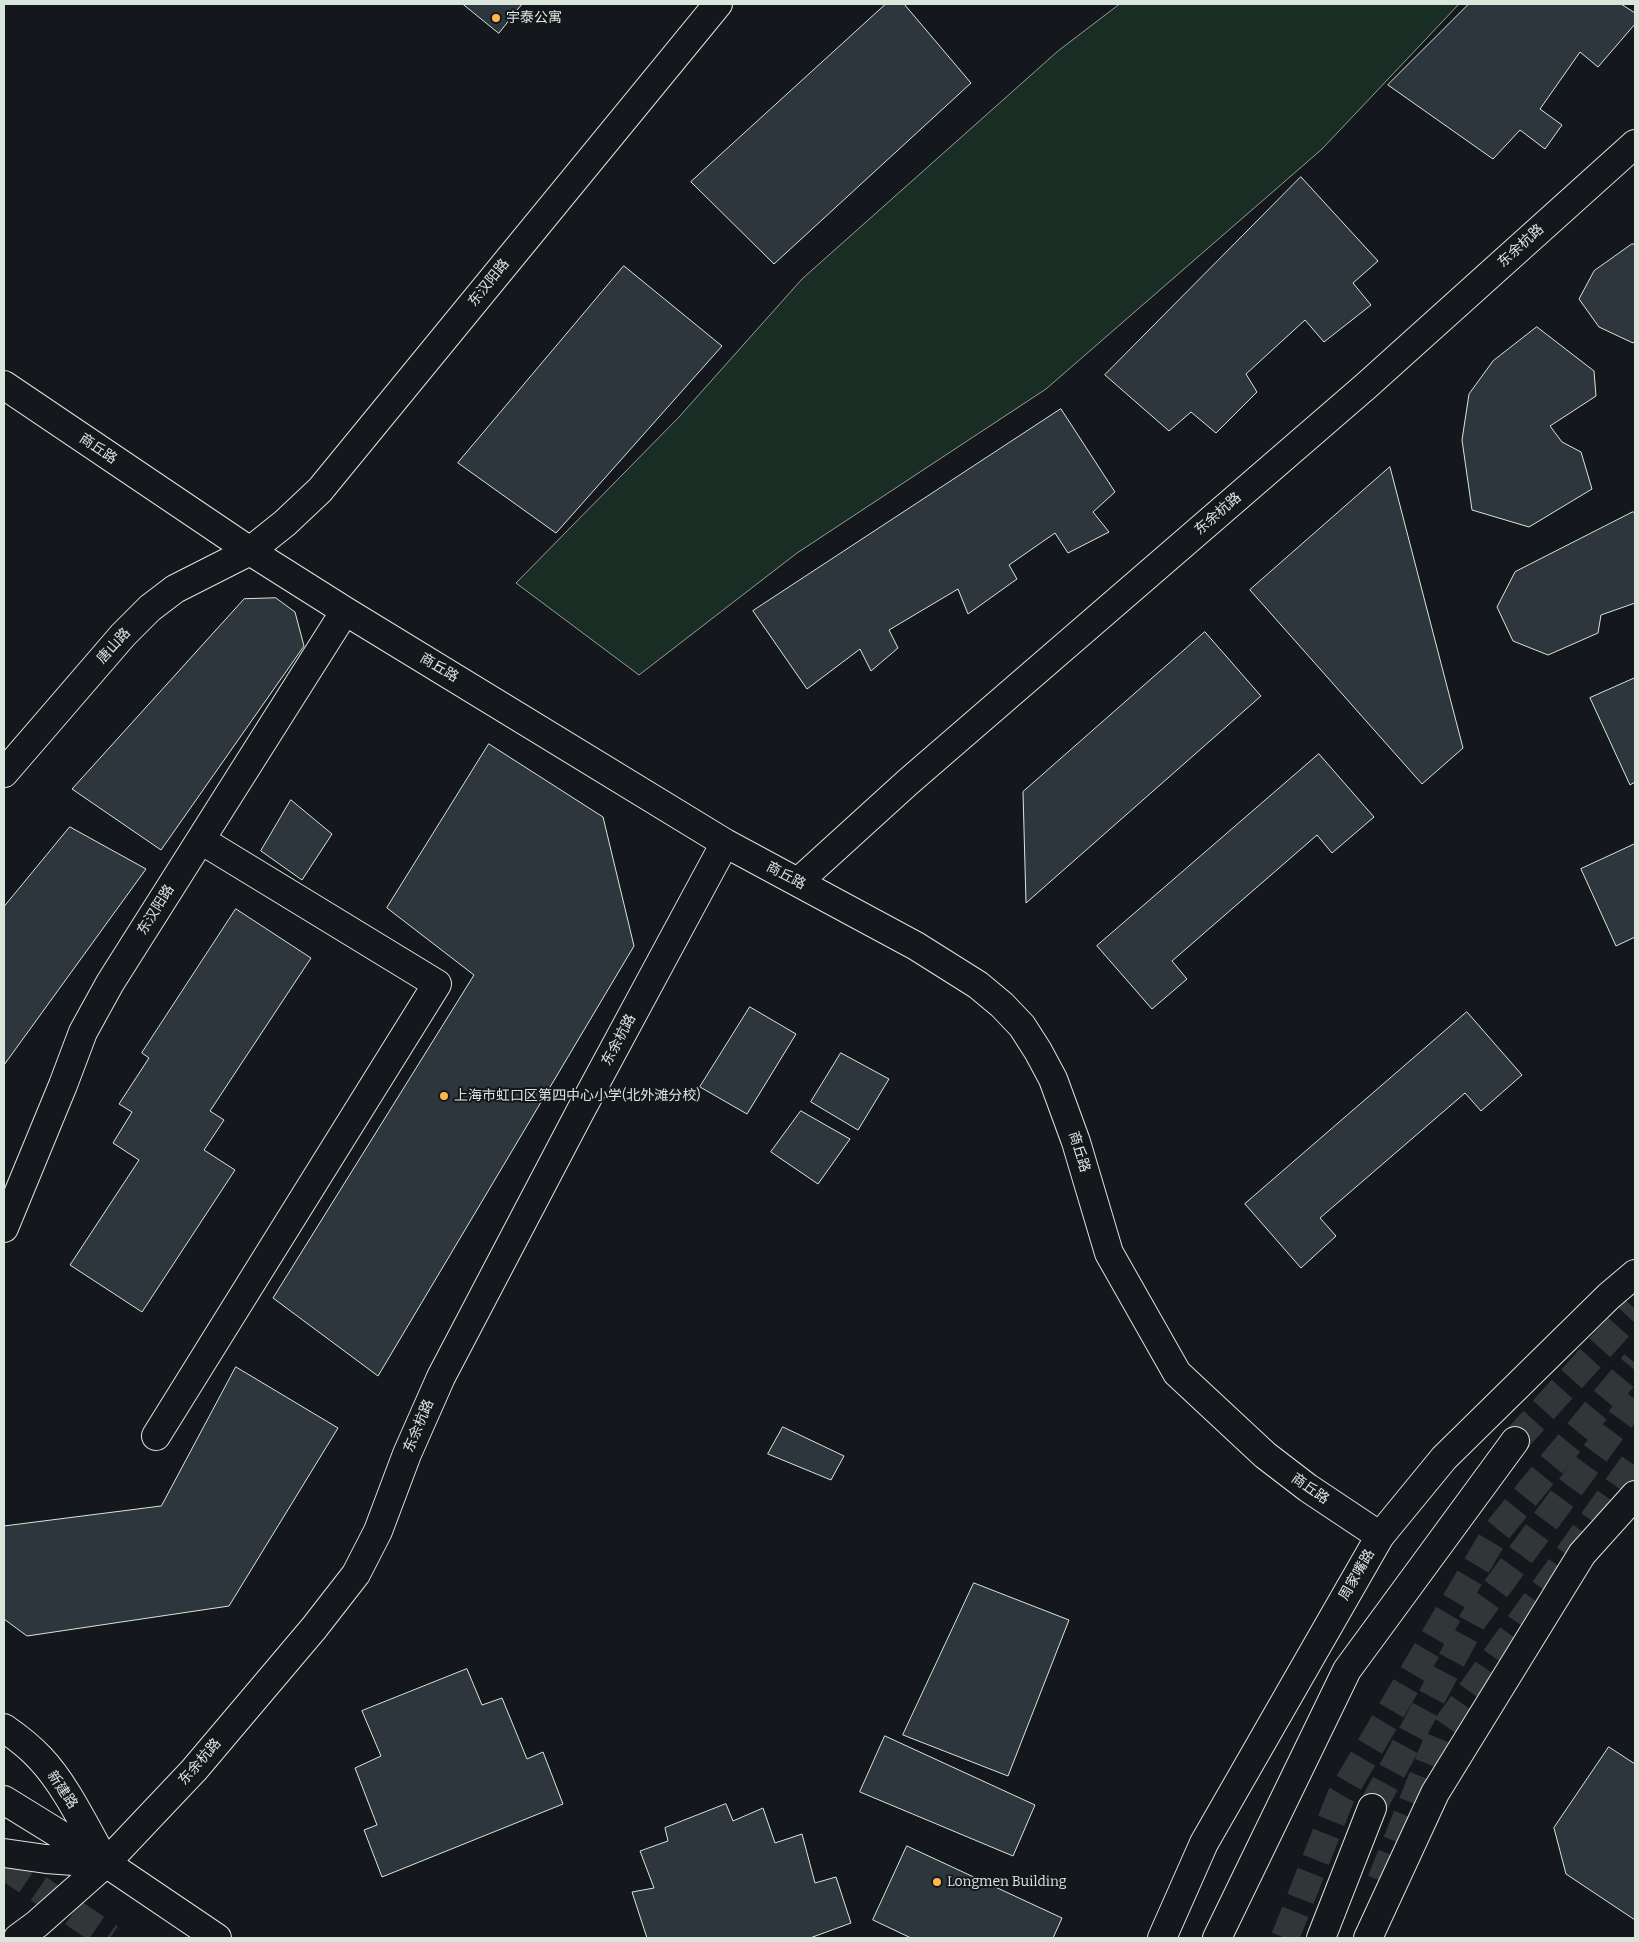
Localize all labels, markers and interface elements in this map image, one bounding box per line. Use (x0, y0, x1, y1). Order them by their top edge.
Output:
place label: 宇泰公寓 (506, 10, 562, 26)
marker: 宇泰公寓 (490, 12, 502, 24)
street label: 东余杭路 (1495, 221, 1547, 271)
street label: 东汉阳路 (465, 256, 513, 310)
street label: 商丘路 (76, 430, 120, 468)
street label: 东余杭路 (1191, 489, 1245, 539)
street label: 唐山路 (94, 625, 134, 667)
street label: 商丘路 (417, 650, 461, 686)
street label: 商丘路 (764, 859, 808, 893)
street label: 东汉阳路 (134, 882, 178, 938)
street label: 东余杭路 (598, 1011, 640, 1069)
place label: 上海市虹口区第四中心小学(北外滩分校) (454, 1088, 701, 1104)
marker: 上海市虹口区第四中心小学(北外滩分校) (438, 1090, 450, 1102)
street label: 商丘路 (1065, 1129, 1093, 1175)
street label: 东余杭路 (400, 1397, 438, 1455)
street label: 商丘路 (1288, 1470, 1332, 1508)
street label: 周家嘴路 (1336, 1547, 1378, 1603)
street label: 东余杭路 (175, 1735, 225, 1789)
street label: 新建路 (43, 1768, 81, 1812)
place label: Longmen Building (947, 1874, 1067, 1890)
marker: Longmen Building (931, 1876, 943, 1888)

